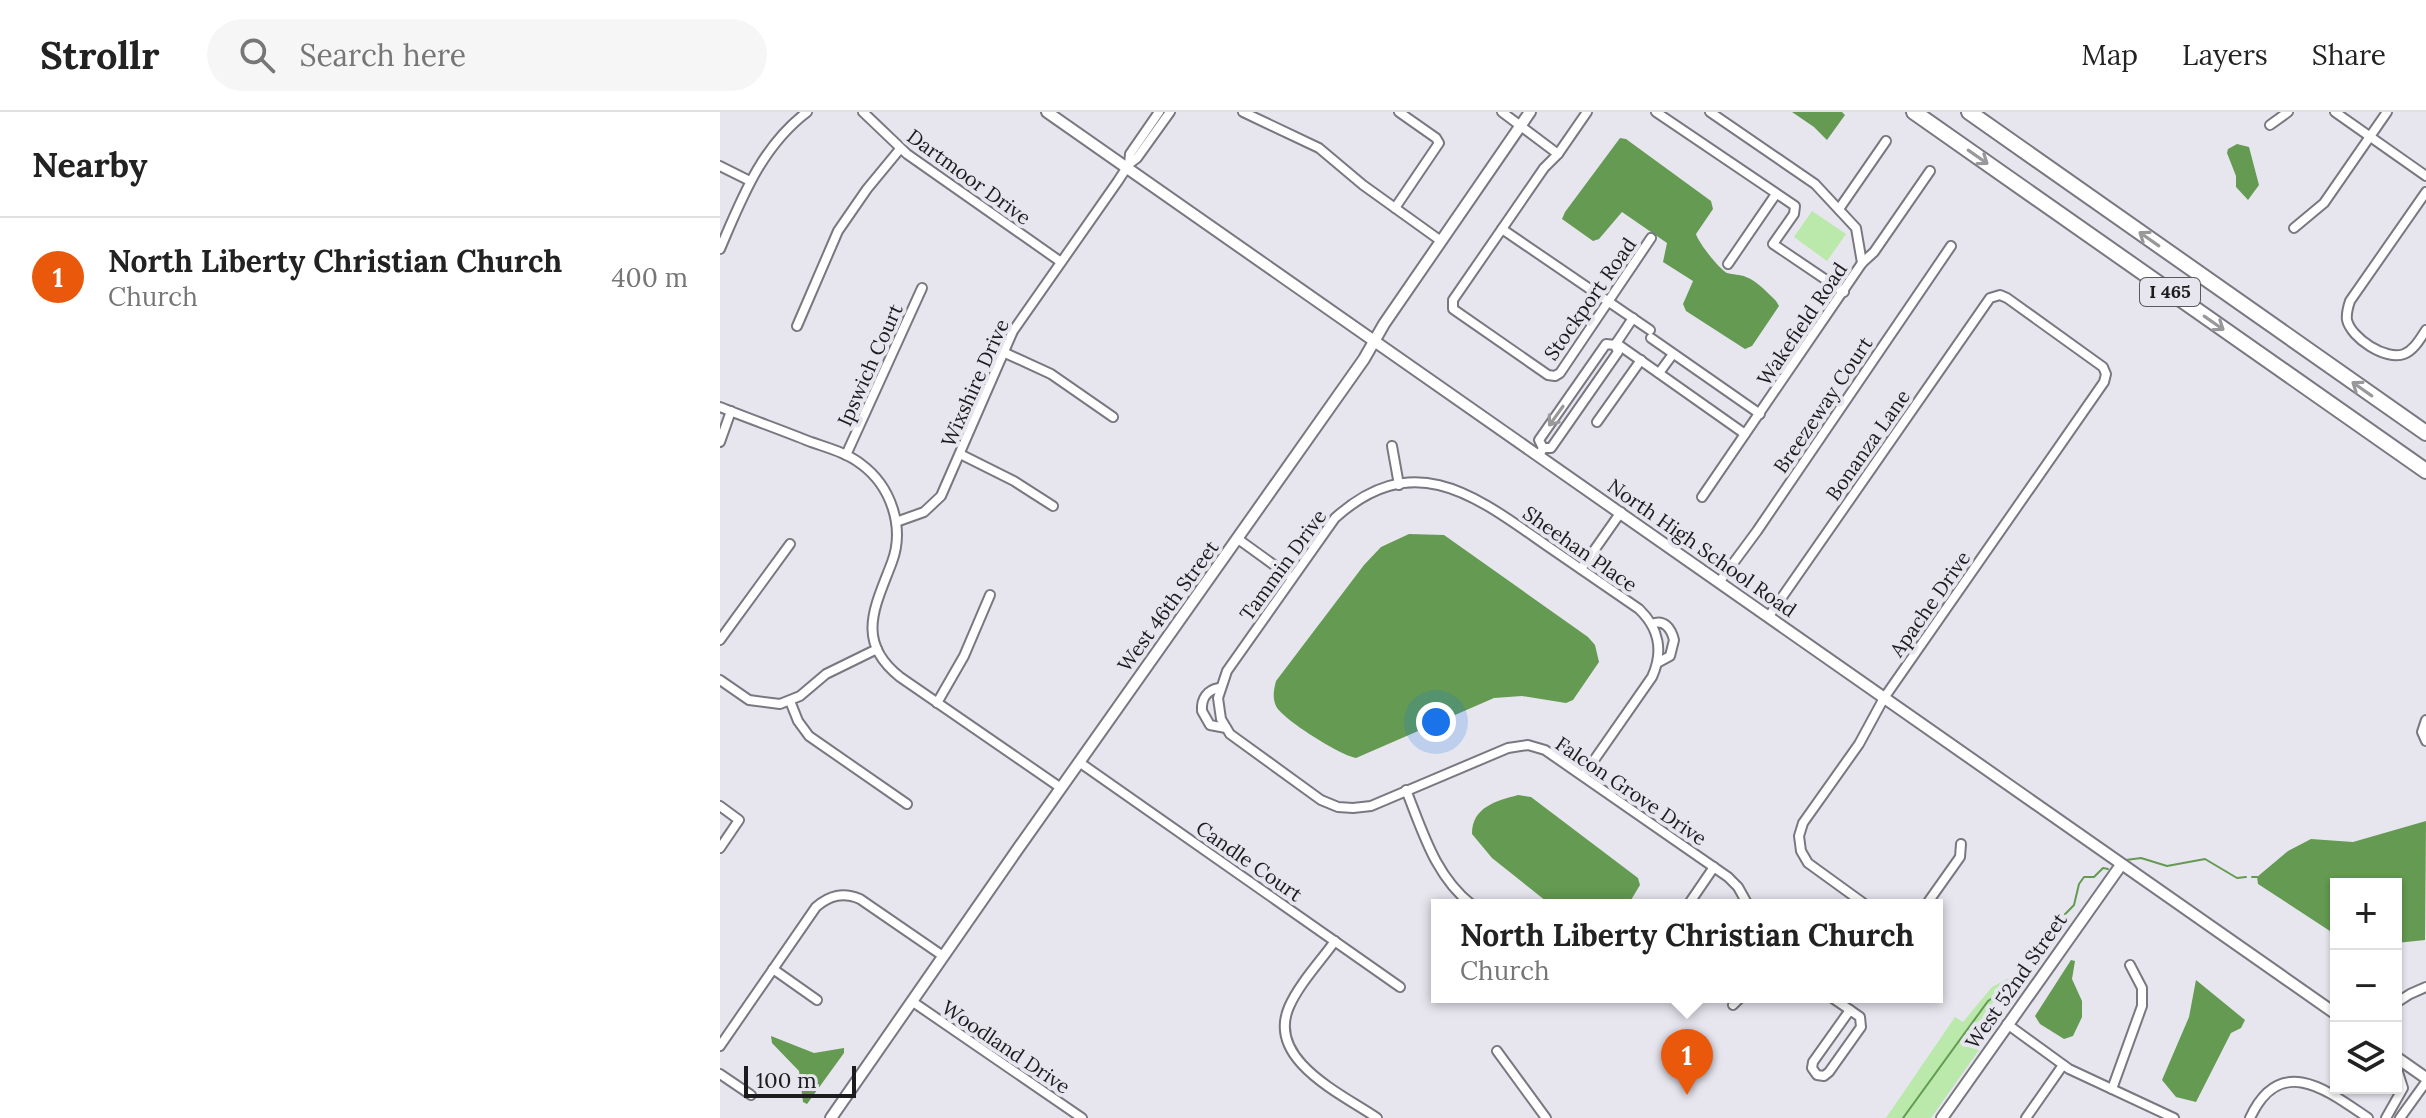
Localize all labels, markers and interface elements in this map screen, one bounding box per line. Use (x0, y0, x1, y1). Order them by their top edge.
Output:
search box (207, 19, 767, 91)
text: Strollr (40, 31, 159, 79)
icon: search (235, 33, 279, 77)
text: Search here (299, 36, 466, 74)
text: Map (2081, 37, 2138, 73)
text: Layers (2182, 37, 2268, 73)
text: Share (2312, 37, 2386, 73)
street label: Dartmoor Drive (903, 123, 1036, 230)
text: Nearby (32, 143, 148, 186)
one-way arrow (1967, 149, 1989, 165)
one-way arrow (2139, 231, 2161, 247)
street label: Stockport Road (1538, 233, 1641, 365)
text: North Liberty Christian Church (108, 242, 562, 280)
street label: Wakefield Road (1751, 257, 1852, 390)
text: 1 (53, 261, 63, 294)
text: 400 m (612, 261, 688, 294)
road number: I 465 (2140, 278, 2200, 306)
text: Church (108, 280, 198, 313)
street label: Ipswich Court (831, 300, 908, 430)
street label: Wixshire Drive (935, 315, 1014, 451)
one-way arrow (2202, 315, 2224, 331)
street label: Breezeway Court (1768, 332, 1878, 478)
one-way arrow (2352, 380, 2374, 397)
street label: Bonanza Lane (1820, 384, 1915, 505)
one-way arrow (1548, 405, 1564, 427)
street label: North High School Road (1603, 473, 1802, 622)
street label: Sheehan Place (1518, 500, 1642, 597)
street label: Tammin Drive (1234, 504, 1331, 625)
street label: West 46th Street (1112, 535, 1224, 676)
street label: Apache Drive (1883, 546, 1975, 662)
your location (1416, 702, 1456, 742)
street label: Falcon Grove Drive (1551, 731, 1712, 851)
street label: Candle Court (1191, 815, 1307, 907)
map controls (2330, 878, 2402, 1094)
button: + (2330, 878, 2402, 950)
popup (1431, 899, 1943, 1003)
street label: West 52nd Street (1959, 908, 2072, 1053)
text: North Liberty Christian Church (1460, 916, 1914, 954)
button: − (2330, 950, 2402, 1022)
text: Church (1460, 954, 1550, 987)
street label: Woodland Drive (937, 994, 1075, 1099)
button: layers (2330, 1022, 2402, 1094)
pin: 1 (1661, 1029, 1713, 1095)
scale bar (744, 1062, 856, 1098)
text: 100 m (756, 1066, 817, 1094)

